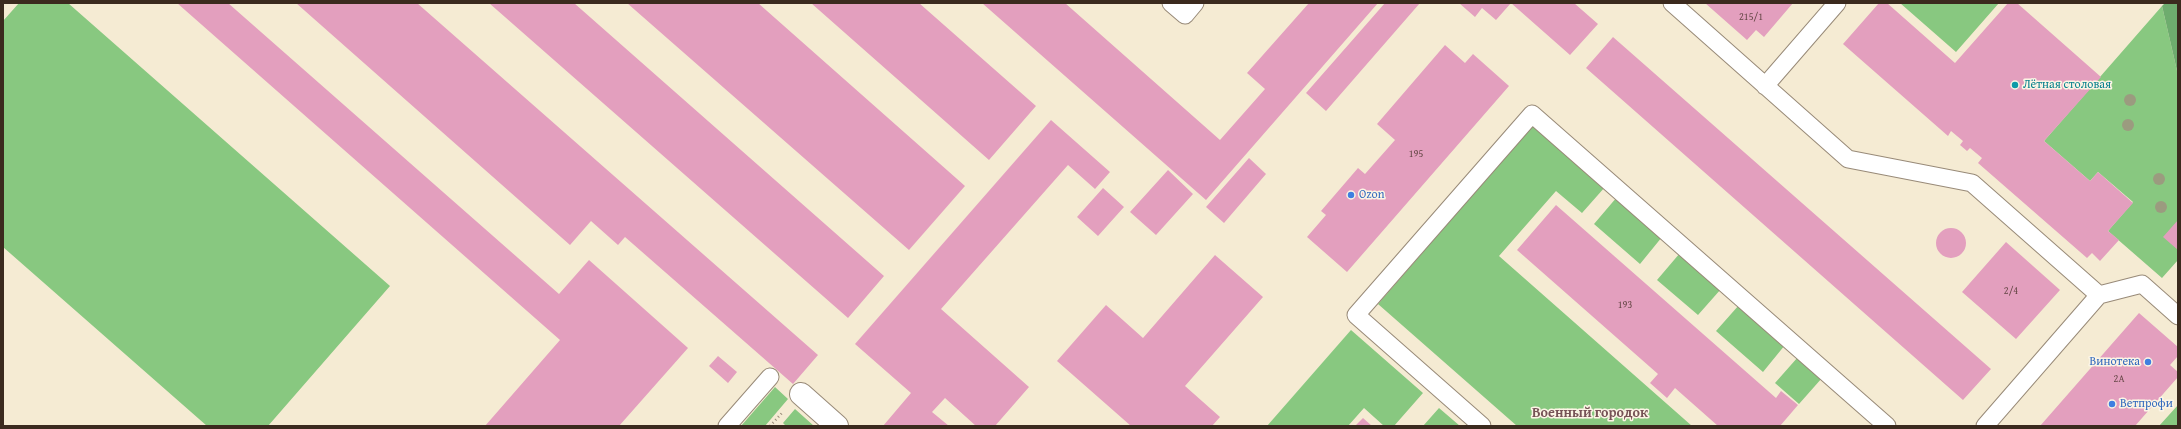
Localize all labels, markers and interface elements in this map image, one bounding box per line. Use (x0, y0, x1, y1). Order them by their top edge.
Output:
house number: 215/1 (1739, 11, 1763, 23)
place label: Лётная столовая (2023, 78, 2111, 92)
marker: Лётная столовая (2010, 80, 2020, 90)
house number: 195 (1409, 148, 1423, 160)
place label: Ozon (1359, 188, 1384, 202)
marker: Ozon (1346, 190, 1356, 200)
house number: 2/4 (2004, 285, 2018, 297)
house number: 193 (1618, 299, 1632, 311)
place label: Винотека (2090, 355, 2140, 369)
marker: Винотека (2143, 357, 2153, 367)
house number: 2А (2114, 373, 2124, 385)
place label: Ветпрофи (2120, 397, 2173, 411)
marker: Ветпрофи (2107, 399, 2117, 409)
district label: Военный городок (1532, 405, 1648, 421)

